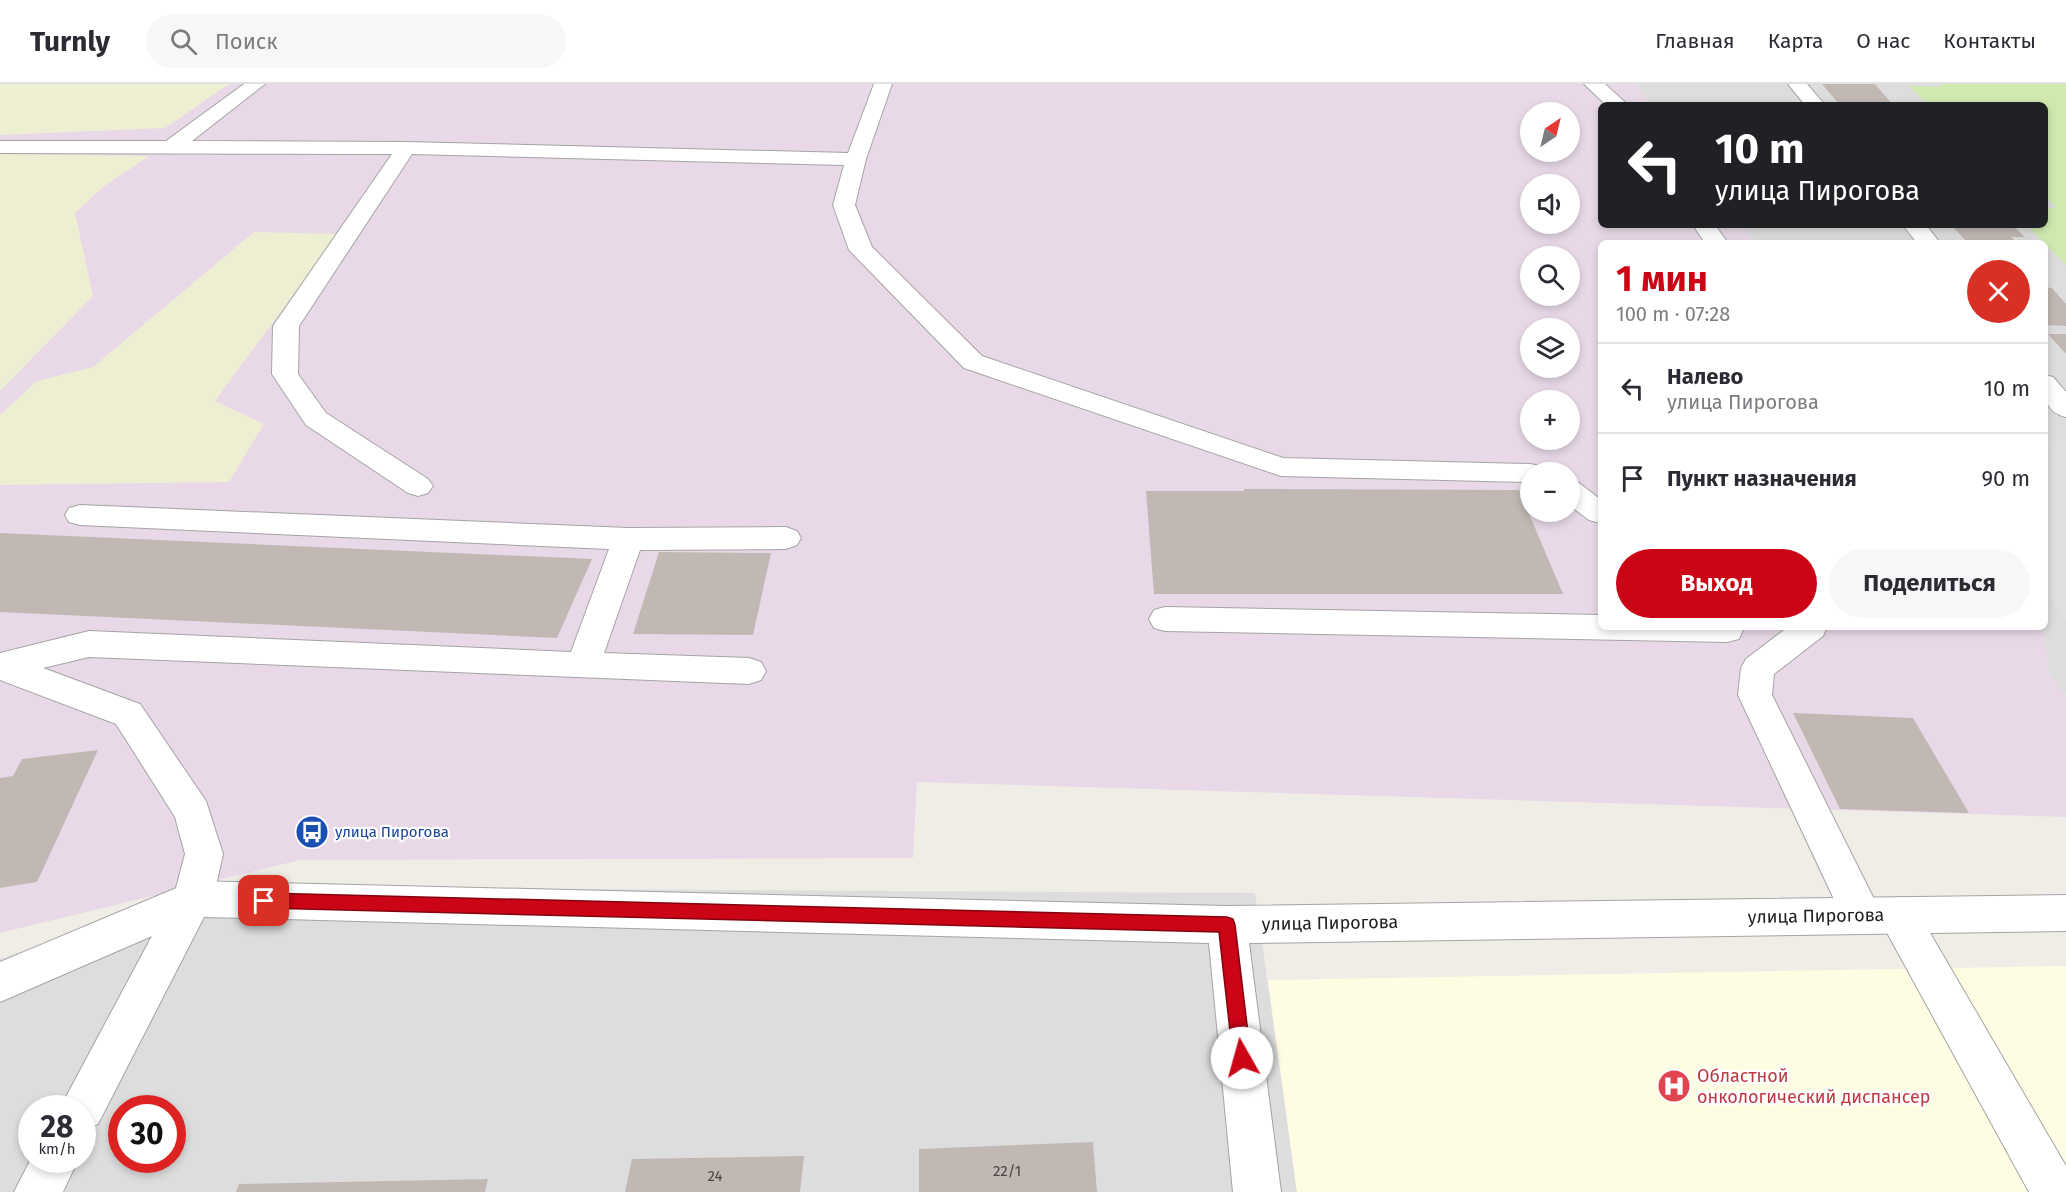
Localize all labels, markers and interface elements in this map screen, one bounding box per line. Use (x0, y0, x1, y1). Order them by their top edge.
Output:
search box (146, 14, 566, 68)
text: Turnly (30, 25, 110, 58)
icon: search (167, 25, 200, 58)
text: Поиск (215, 28, 278, 55)
text: Главная (1655, 28, 1735, 54)
text: Карта (1768, 28, 1823, 54)
text: О нас (1856, 28, 1910, 54)
text: Контакты (1943, 28, 2036, 54)
north arrow (1520, 102, 1580, 162)
map controls (1520, 102, 1580, 522)
text: 10 m (1715, 124, 1805, 174)
icon: left (1616, 126, 1694, 204)
button: sound (1520, 174, 1580, 234)
text: улица Пирогова (1715, 175, 1920, 207)
button: search (1520, 246, 1580, 306)
text: 1 мин (1616, 257, 1708, 301)
button: close (1967, 260, 2030, 323)
text: 100 m · 07:28 (1616, 302, 1730, 326)
button: layers (1520, 318, 1580, 378)
text: Налево (1667, 363, 1743, 390)
icon: left (1616, 372, 1649, 405)
text: 10 m (1984, 375, 2030, 402)
button: + (1520, 390, 1580, 450)
text: улица Пирогова (1667, 390, 1819, 414)
button: − (1520, 462, 1580, 522)
icon: arrive (1616, 462, 1649, 495)
text: Пункт назначения (1667, 465, 1857, 492)
text: 90 m (1981, 465, 2030, 492)
button: Выход (1616, 549, 1817, 618)
button: Поделиться (1829, 549, 2030, 618)
bus stop icon: улица Пирогова (294, 814, 330, 850)
place label: улица Пирогова (335, 823, 449, 841)
pin (238, 875, 289, 926)
icon: arrive (247, 884, 280, 917)
street label: улица Пирогова (1748, 904, 1884, 928)
street label: улица Пирогова (1262, 911, 1398, 935)
position arrow (1210, 1026, 1274, 1090)
place label: Областной онкологический диспансер (1697, 1065, 1930, 1108)
hospital icon: Областной онкологический диспансер (1656, 1068, 1692, 1104)
speed limit sign: 30 (108, 1095, 186, 1173)
text: 28 (41, 1109, 73, 1145)
text: km/h (38, 1140, 76, 1158)
house number: 22/1 (993, 1162, 1021, 1180)
house number: 24 (707, 1167, 723, 1185)

